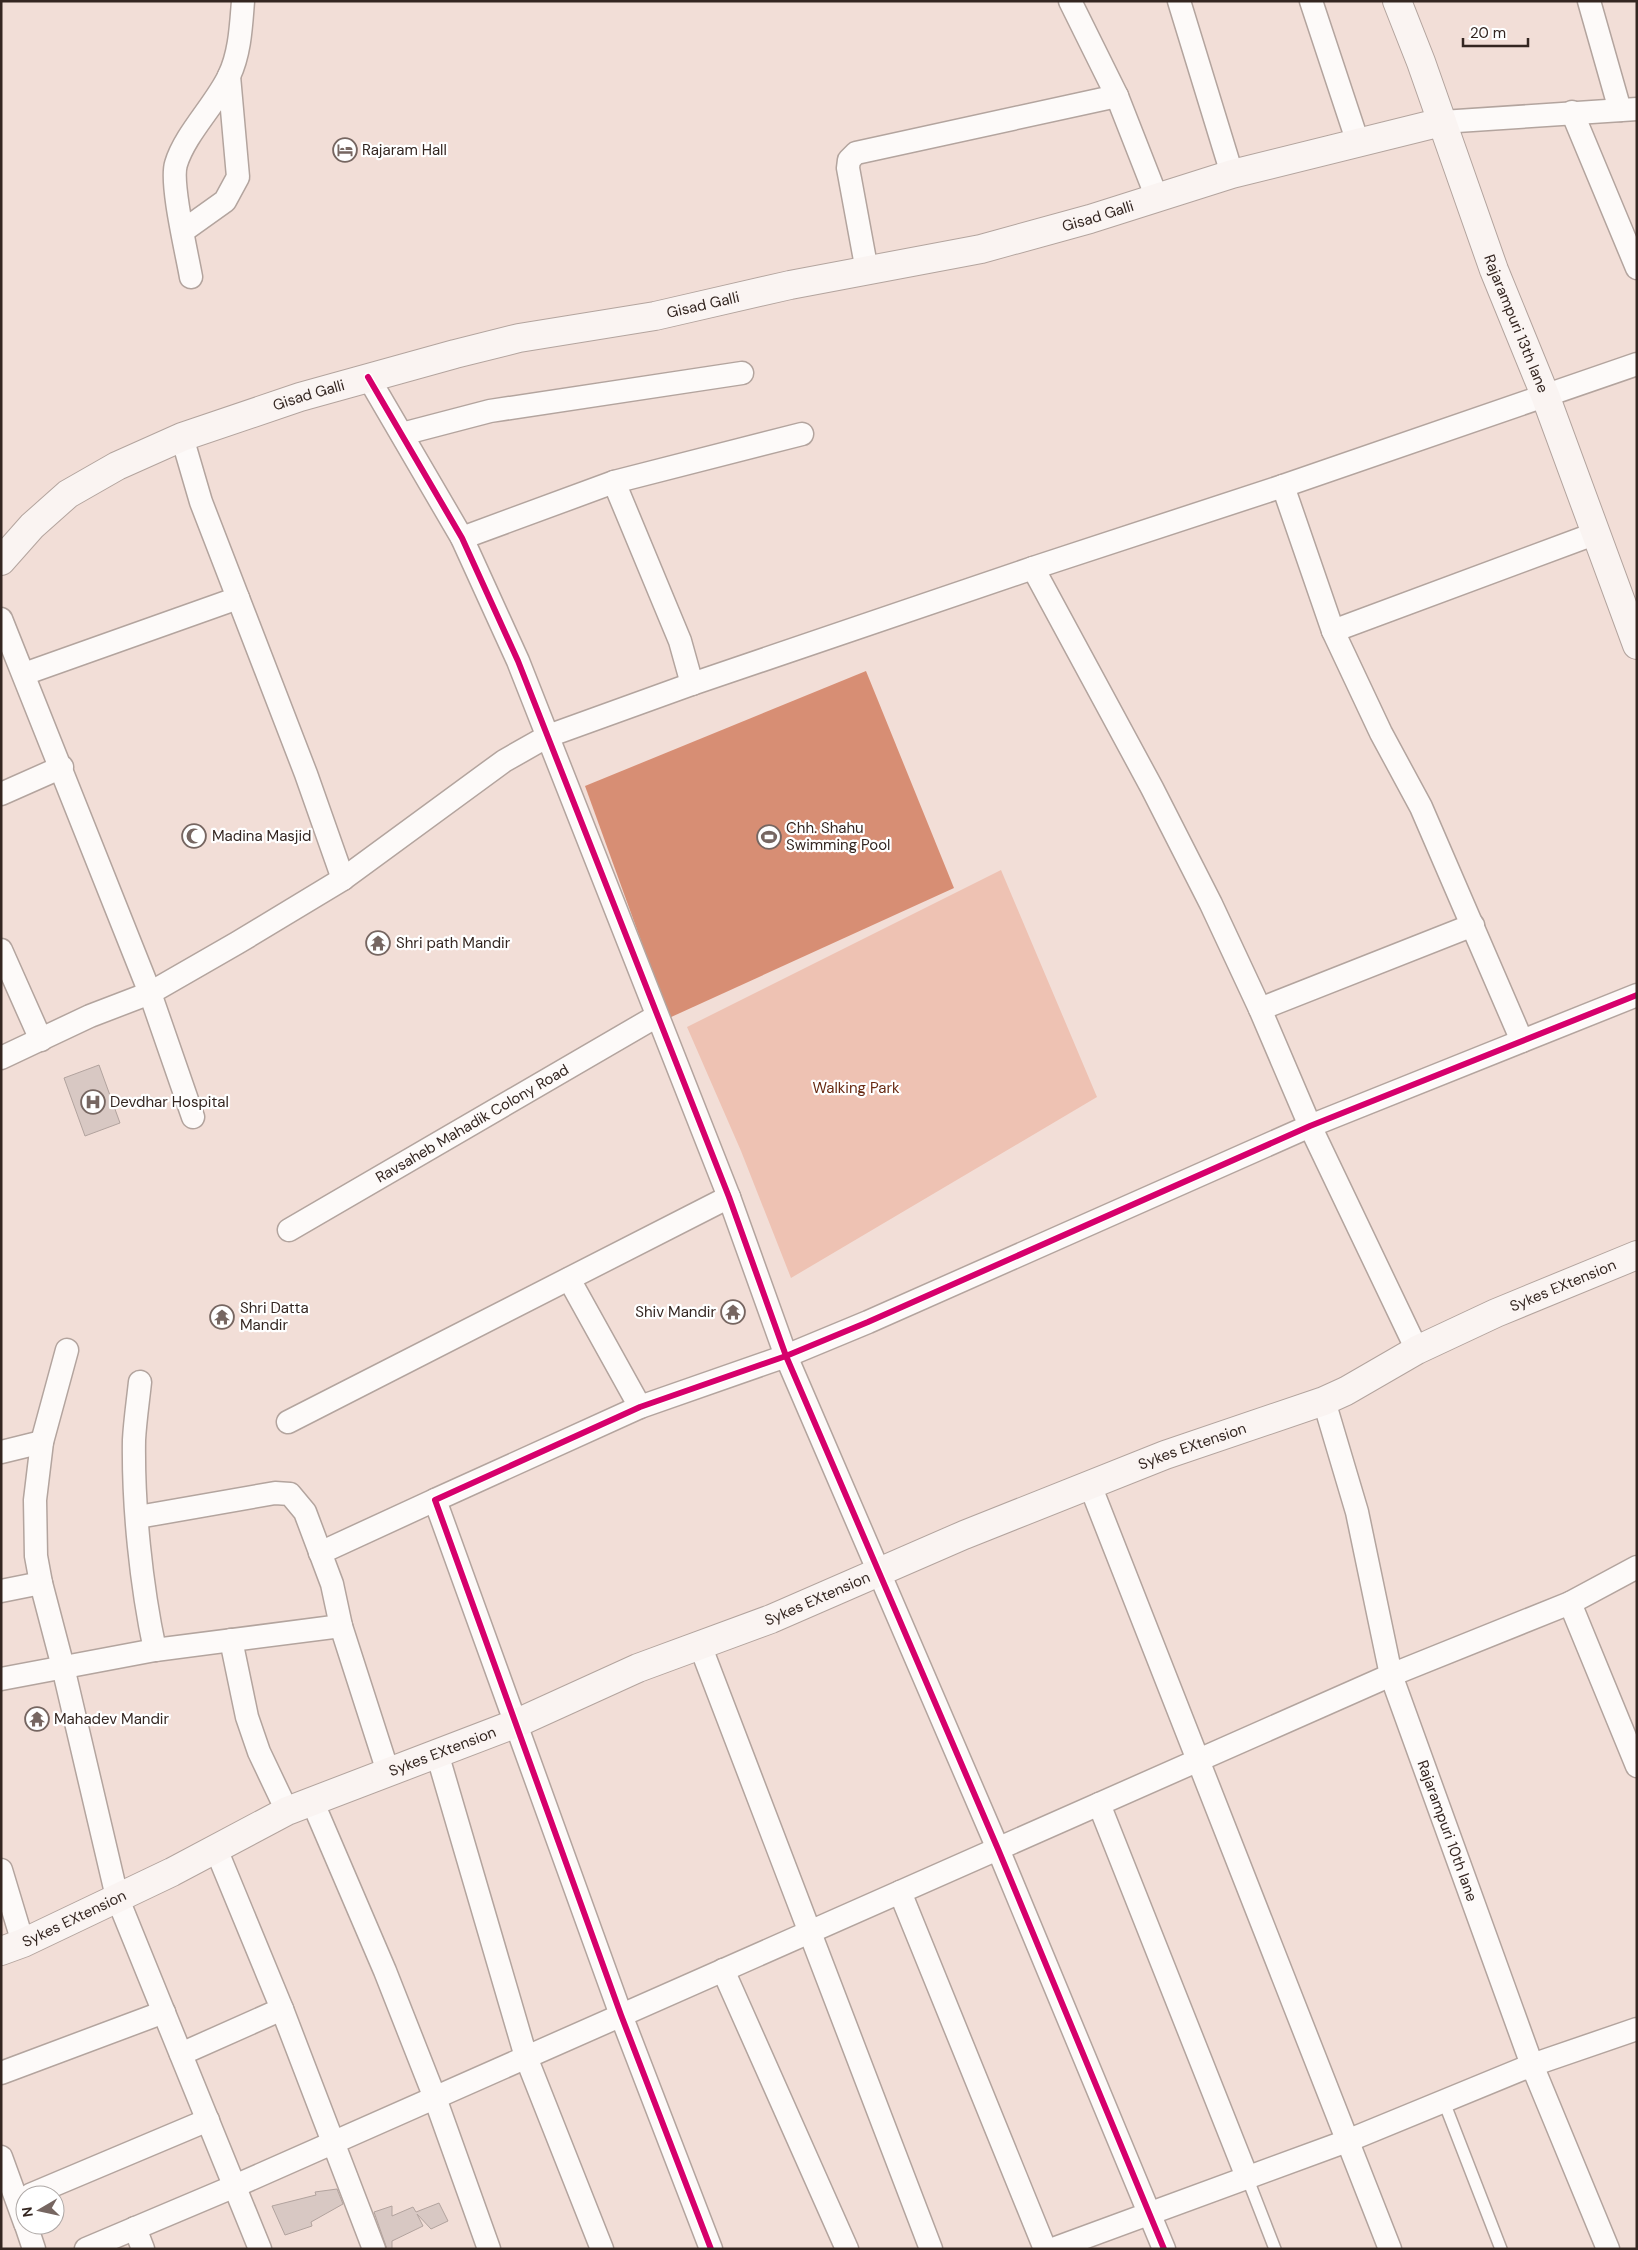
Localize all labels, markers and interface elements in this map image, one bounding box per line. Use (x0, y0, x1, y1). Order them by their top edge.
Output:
scale bar (1463, 15, 1528, 47)
text: 20 m (1470, 23, 1506, 43)
hotel icon: Rajaram Hall (332, 137, 358, 163)
place label: Rajaram Hall (362, 140, 447, 160)
street label: Gisad Galli (1060, 196, 1136, 236)
street label: Rajarampuri 13th lane (1479, 252, 1553, 396)
street label: Gisad Galli (665, 287, 741, 323)
street label: Gisad Galli (270, 375, 347, 415)
place label: Chh. Shahu Swimming Pool (786, 818, 890, 855)
mosque icon: Madina Masjid (181, 823, 207, 849)
sports icon: Chh. Shahu Swimming Pool (756, 824, 782, 850)
place label: Madina Masjid (212, 826, 312, 846)
temple icon: Shri path Mandir (365, 930, 391, 956)
place label: Shri path Mandir (396, 933, 511, 953)
street label: Ravsaheb Mahadik Colony Road (372, 1059, 572, 1187)
park label: Walking Park (812, 1078, 900, 1098)
hospital icon: Devdhar Hospital (80, 1089, 106, 1115)
place label: Devdhar Hospital (110, 1092, 229, 1112)
street label: Sykes EXtension (1507, 1255, 1619, 1316)
place label: Shri Datta Mandir (240, 1298, 309, 1335)
temple icon: Shiv Mandir (720, 1299, 746, 1325)
place label: Shiv Mandir (635, 1302, 716, 1322)
temple icon: Shri Datta Mandir (209, 1304, 235, 1330)
street label: Sykes EXtension (1135, 1418, 1249, 1475)
street label: Sykes EXtension (762, 1567, 873, 1631)
temple icon: Mahadev Mandir (24, 1706, 50, 1732)
place label: Mahadev Mandir (54, 1709, 169, 1729)
street label: Sykes EXtension (386, 1722, 499, 1781)
street label: Rajarampuri 10th lane (1413, 1757, 1482, 1904)
street label: Sykes EXtension (19, 1885, 129, 1952)
north arrow (15, 2185, 65, 2235)
text: N (17, 2206, 37, 2218)

